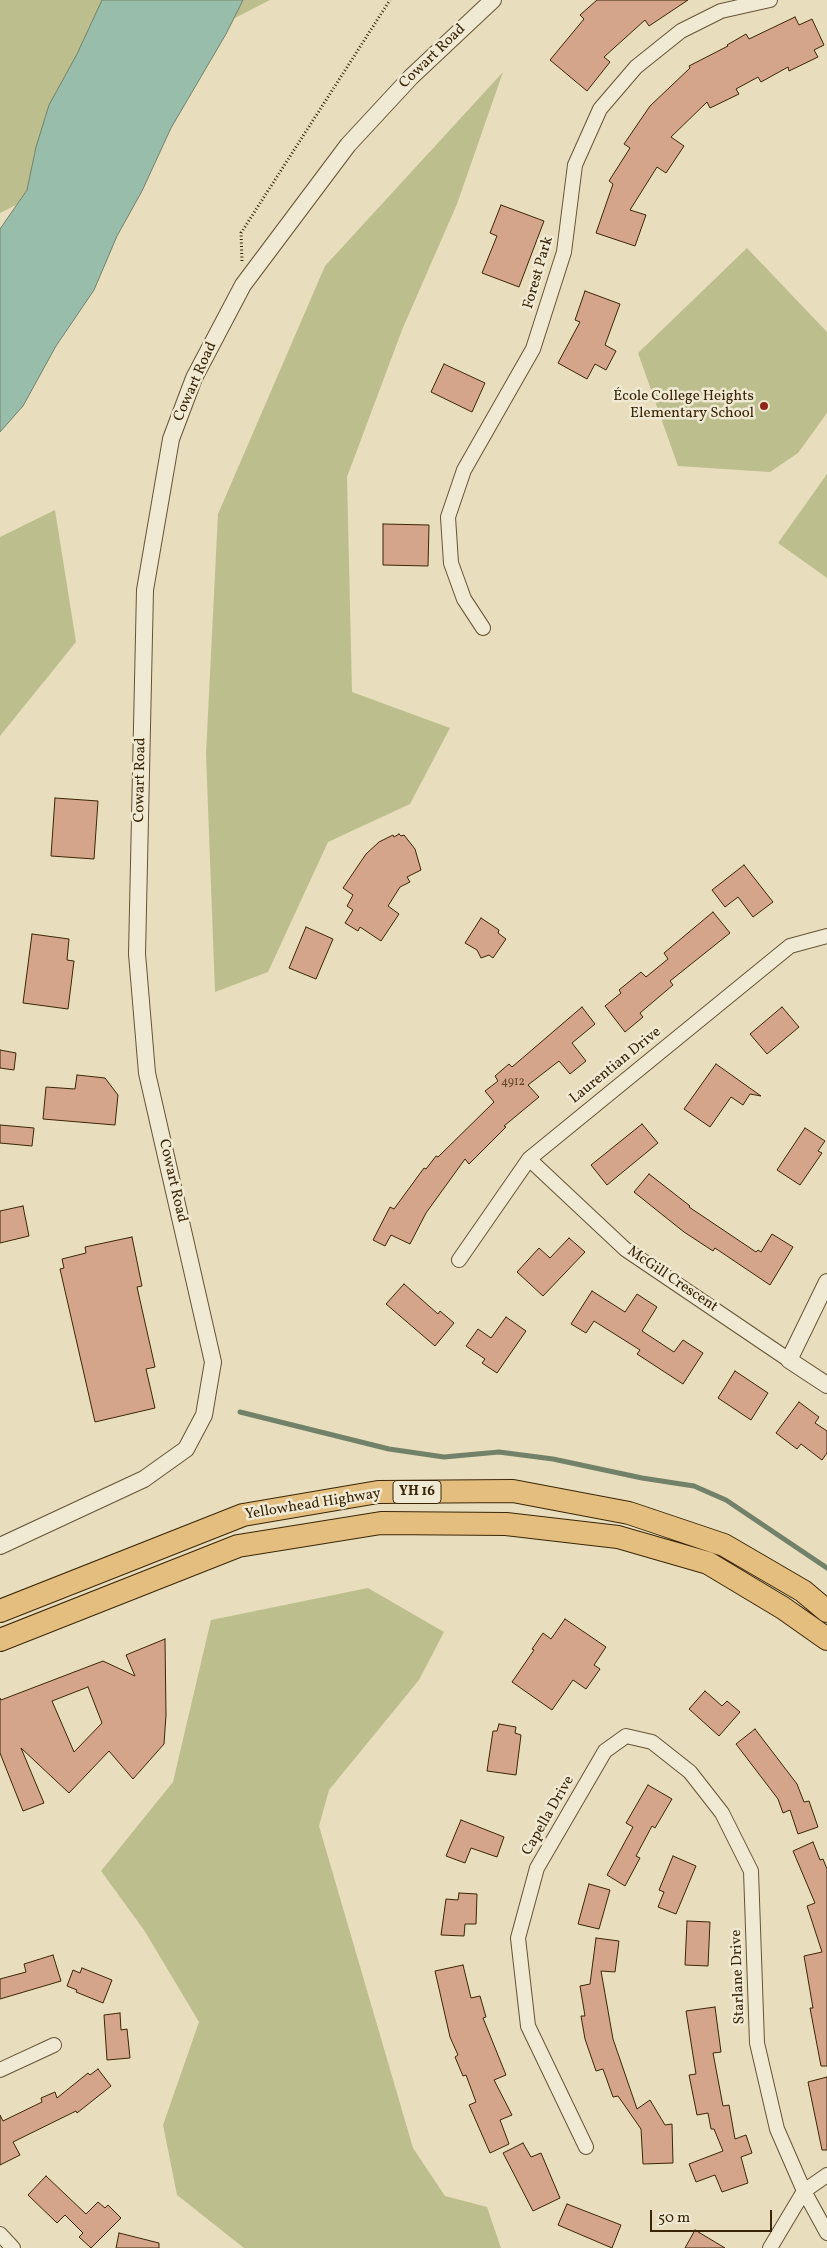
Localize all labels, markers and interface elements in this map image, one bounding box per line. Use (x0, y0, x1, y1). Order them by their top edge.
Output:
street label: Cowart Road (396, 21, 470, 93)
street label: Forest Park (520, 235, 558, 311)
street label: Cowart Road (170, 339, 222, 425)
place label: École College Heights Elementary School (613, 388, 754, 423)
marker: École College Heights Elementary School (758, 400, 770, 412)
street label: Cowart Road (131, 737, 151, 823)
street label: Laurentian Drive (567, 1024, 665, 1108)
house number: 4912 (501, 1076, 525, 1090)
street label: Cowart Road (154, 1138, 190, 1224)
street label: McGill Crescent (623, 1243, 721, 1317)
road number: YH 16 (393, 1480, 441, 1504)
street label: Yellowhead Highway (244, 1485, 382, 1525)
street label: Capella Drive (519, 1773, 579, 1859)
street label: Starlane Drive (728, 1929, 750, 2025)
scale bar (652, 2200, 774, 2232)
text: 50 m (658, 2208, 690, 2229)

